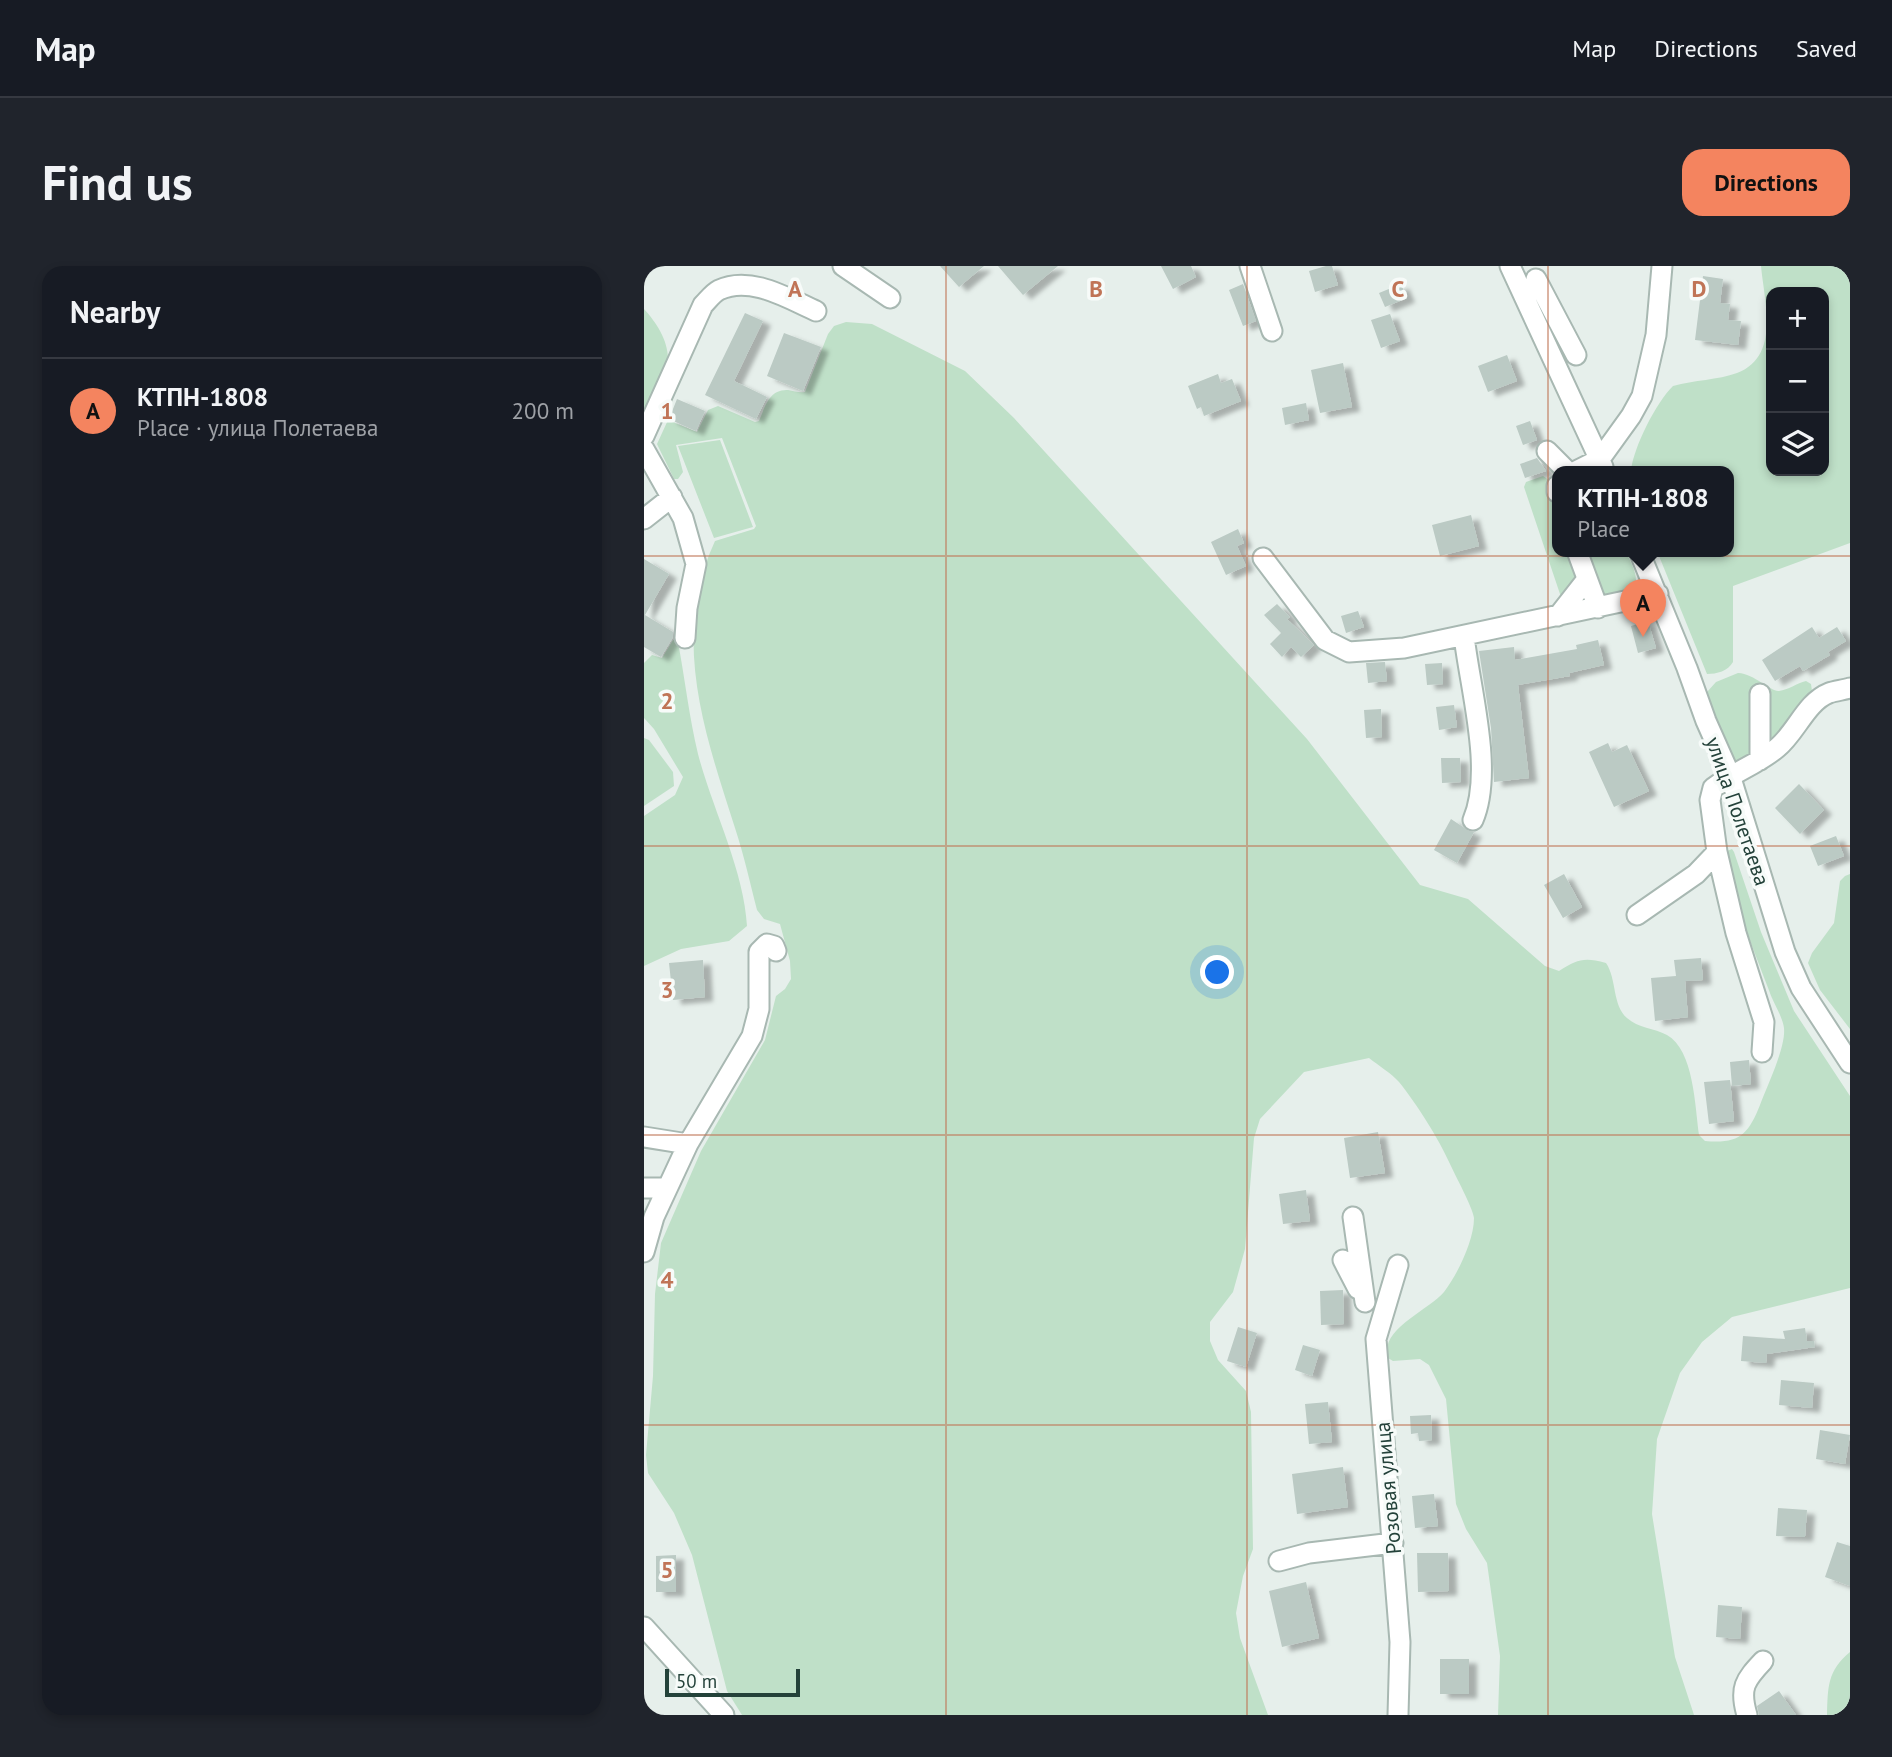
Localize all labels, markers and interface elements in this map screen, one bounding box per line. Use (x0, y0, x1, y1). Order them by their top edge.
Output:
text: Map (35, 27, 96, 70)
text: Map (1572, 33, 1616, 64)
text: Directions (1654, 33, 1758, 64)
text: Saved (1796, 33, 1857, 64)
button: Directions (1682, 149, 1850, 216)
text: Find us (42, 150, 193, 214)
text: A (788, 274, 802, 303)
text: B (1089, 274, 1103, 303)
text: C (1392, 274, 1405, 303)
text: D (1692, 274, 1706, 303)
map controls (1766, 287, 1829, 476)
button: + (1766, 287, 1829, 350)
text: Nearby (70, 292, 160, 331)
button: − (1766, 350, 1829, 413)
text: КТПН-1808 (137, 380, 268, 413)
text: A (86, 396, 100, 425)
text: 200 m (512, 396, 574, 425)
text: 1 (660, 396, 674, 425)
text: Place · улица Полетаева (137, 413, 378, 442)
button: layers (1766, 413, 1829, 476)
popup (1552, 466, 1734, 557)
text: КТПН-1808 (1577, 481, 1709, 514)
text: Place (1577, 514, 1630, 543)
pin: A (1620, 579, 1666, 637)
text: 2 (660, 686, 674, 715)
street label: улица Полетаева (1700, 733, 1776, 889)
your location (1200, 955, 1234, 989)
text: 3 (660, 975, 674, 1004)
text: 4 (660, 1265, 674, 1294)
street label: Розовая улица (1369, 1421, 1407, 1555)
text: 5 (660, 1555, 674, 1584)
scale bar (665, 1666, 800, 1698)
text: 50 m (676, 1669, 717, 1693)

